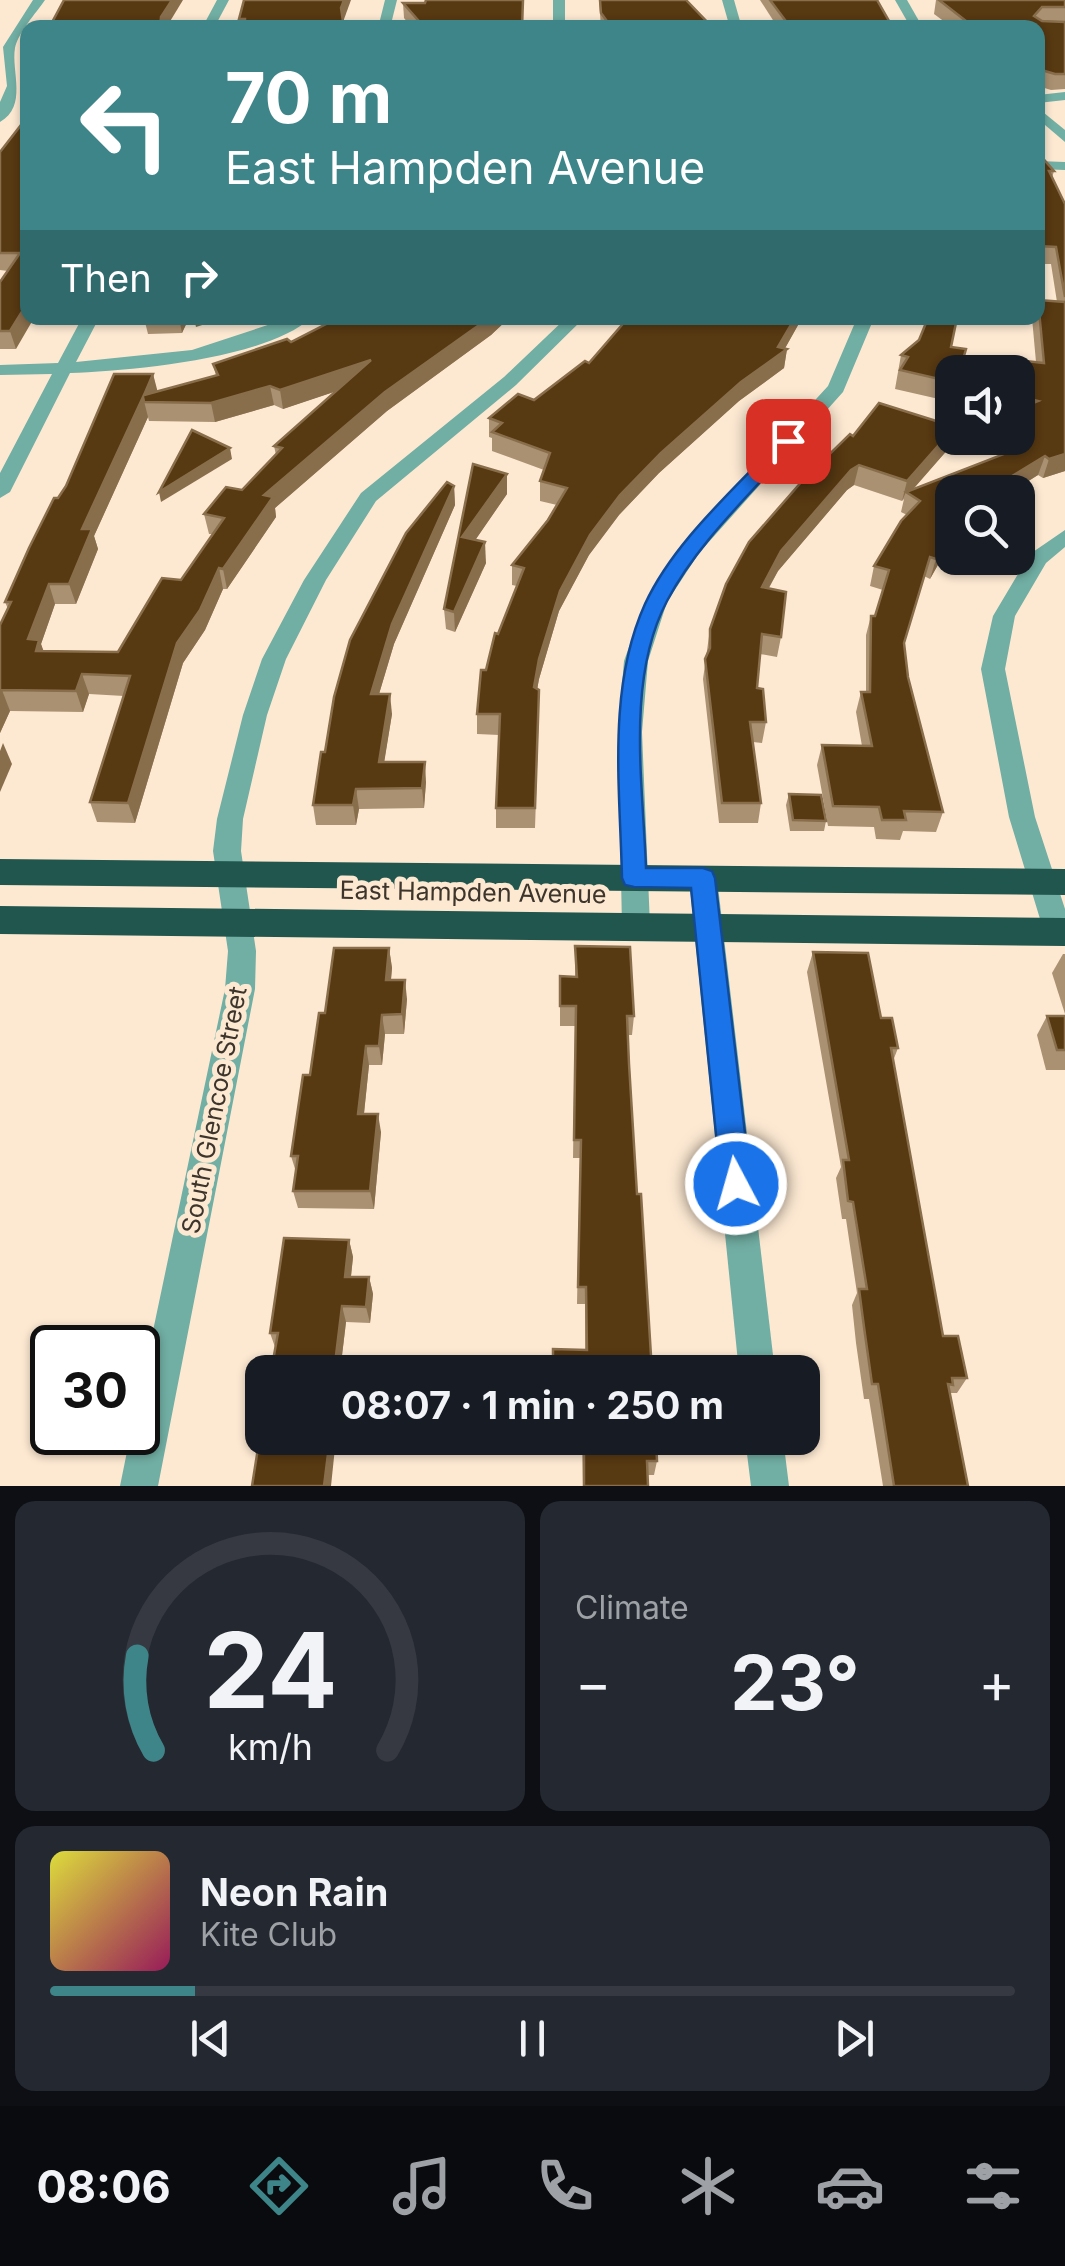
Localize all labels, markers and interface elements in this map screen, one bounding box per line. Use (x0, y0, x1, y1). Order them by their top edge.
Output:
text: 70 m (225, 55, 392, 140)
icon: left (60, 60, 190, 190)
text: East Hampden Avenue (225, 140, 705, 195)
icon: right (172, 250, 227, 305)
text: Then (60, 255, 152, 301)
map controls (935, 355, 1035, 575)
button: sound (935, 355, 1035, 455)
pin (746, 399, 831, 484)
icon: arrive (761, 414, 816, 469)
button: search (935, 475, 1035, 575)
street label: East Hampden Avenue (339, 875, 607, 909)
street label: South Glencoe Street (175, 984, 253, 1236)
position arrow (684, 1132, 788, 1236)
speed limit sign: 30 (30, 1325, 160, 1455)
text: 08:07 · 1 min · 250 m (341, 1382, 724, 1428)
text: Climate (575, 1588, 689, 1627)
text: 24 (203, 1607, 337, 1733)
text: 23° (730, 1637, 860, 1728)
text: − (575, 1650, 611, 1716)
text: + (979, 1650, 1015, 1716)
text: km/h (228, 1725, 312, 1769)
text: Neon Rain (200, 1869, 388, 1915)
text: Kite Club (200, 1915, 337, 1954)
icon: previous (183, 2011, 238, 2066)
icon: pause (505, 2011, 560, 2066)
icon: next (827, 2011, 882, 2066)
icon: directions (244, 2151, 314, 2221)
icon: music (387, 2151, 457, 2221)
icon: phone (530, 2151, 600, 2221)
icon: climate (673, 2151, 743, 2221)
icon: car (815, 2151, 885, 2221)
icon: filters (958, 2151, 1028, 2221)
text: 08:06 (36, 2159, 171, 2214)

